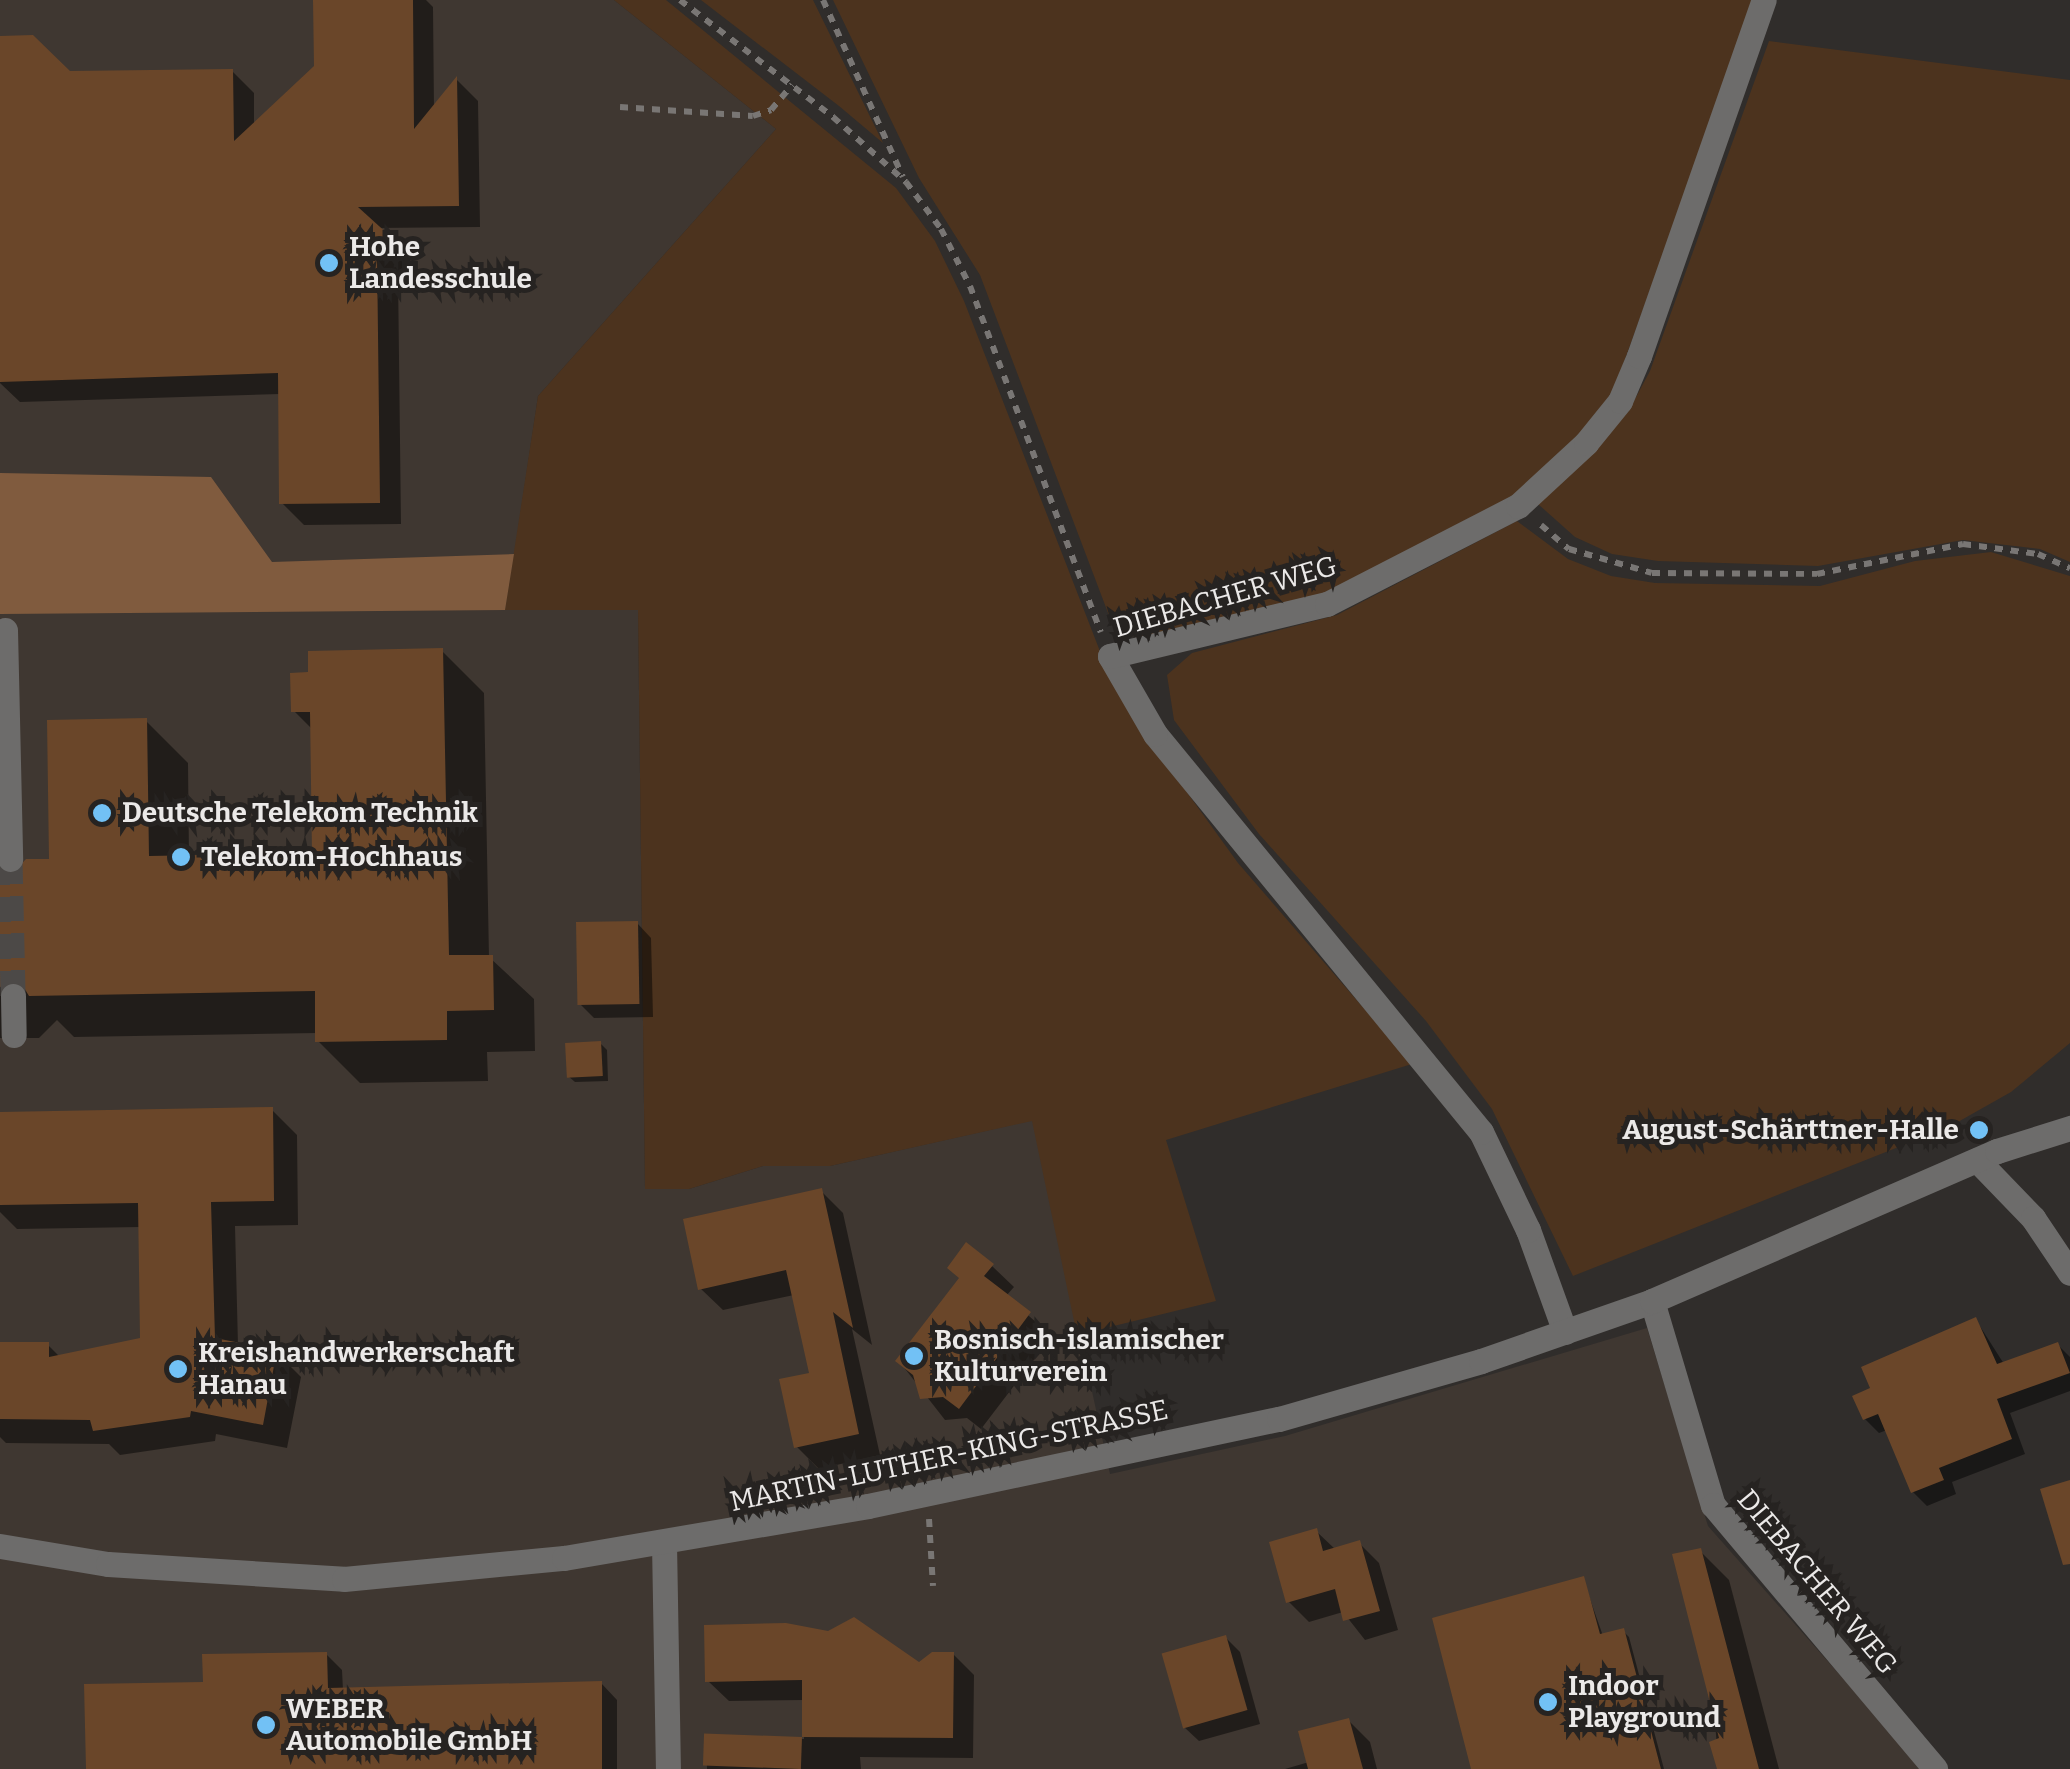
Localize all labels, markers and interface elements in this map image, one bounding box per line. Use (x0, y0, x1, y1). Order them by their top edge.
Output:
place label: Hohe Landesschule (349, 230, 532, 296)
marker: Hohe Landesschule (318, 252, 340, 274)
street label: DIEBACHER WEG (1110, 549, 1340, 645)
place label: Deutsche Telekom Technik (122, 796, 478, 830)
marker: Deutsche Telekom Technik (91, 802, 113, 824)
place label: Telekom-Hochhaus (201, 840, 462, 874)
marker: Telekom-Hochhaus (170, 846, 192, 868)
place label: August-Schärttner-Halle (1622, 1113, 1959, 1147)
marker: August-Schärttner-Halle (1968, 1119, 1990, 1141)
place label: Bosnisch-islamischer Kulturverein (934, 1323, 1224, 1389)
place label: Kreishandwerkerschaft Hanau (198, 1336, 515, 1402)
marker: Bosnisch-islamischer Kulturverein (903, 1345, 925, 1367)
marker: Kreishandwerkerschaft Hanau (167, 1358, 189, 1380)
street label: MARTIN-LUTHER-KING-STRASSE (727, 1393, 1171, 1519)
street label: DIEBACHER WEG (1730, 1483, 1904, 1681)
place label: Indoor Playground (1568, 1669, 1721, 1735)
marker: Indoor Playground (1537, 1691, 1559, 1713)
place label: WEBER Automobile GmbH (286, 1692, 532, 1758)
marker: WEBER Automobile GmbH (255, 1714, 277, 1736)

